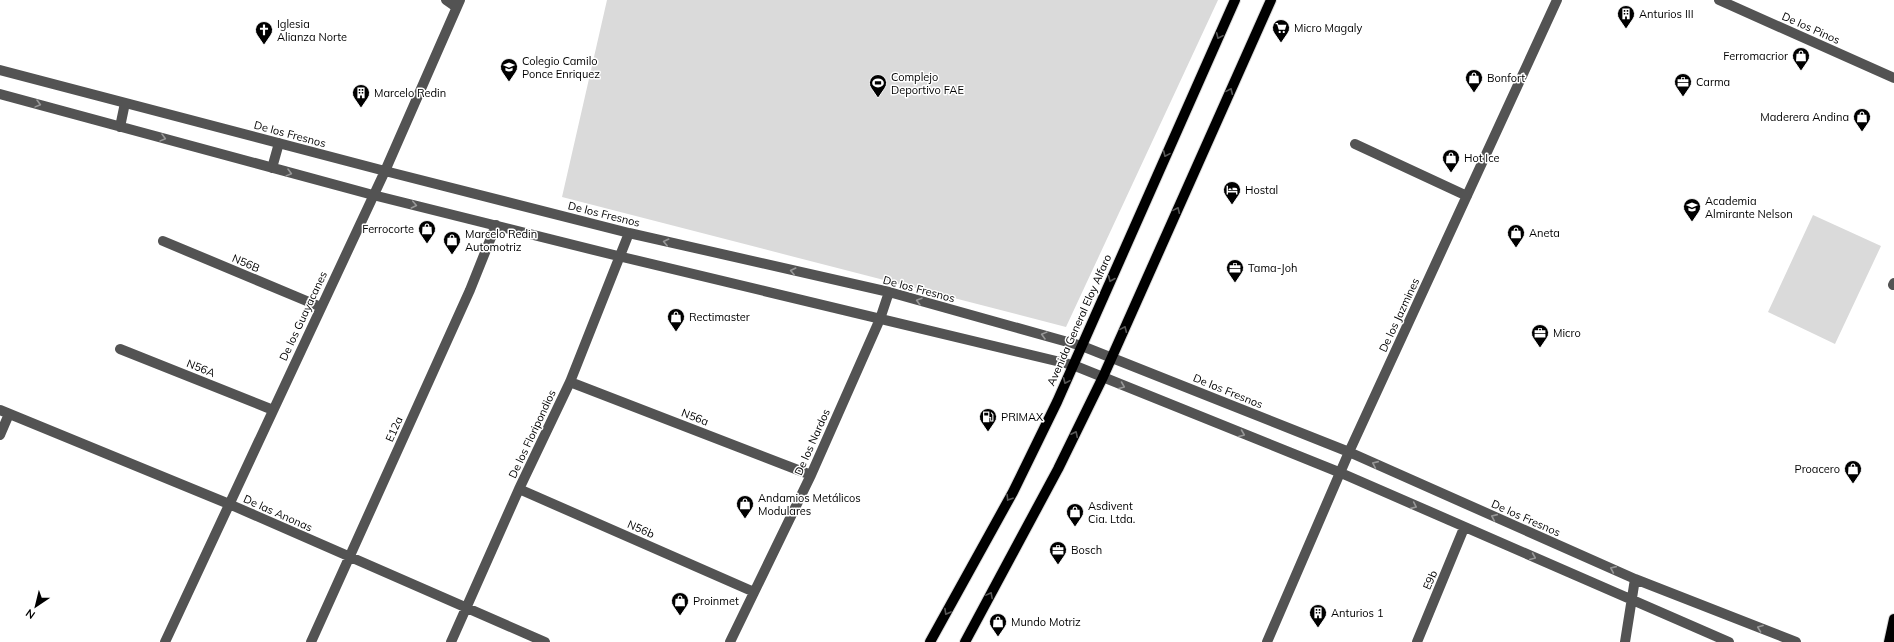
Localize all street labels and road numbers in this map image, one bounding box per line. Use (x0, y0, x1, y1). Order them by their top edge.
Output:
street label: De los Pinos (1780, 9, 1842, 47)
street label: De los Fresnos (252, 118, 328, 150)
street label: De los Fresnos (566, 198, 642, 230)
street label: N56B (230, 251, 262, 275)
street label: Avenida General Eloy Alfaro (1044, 252, 1114, 388)
street label: De los Guayacanes (276, 269, 330, 363)
street label: De los Fresnos (881, 273, 957, 305)
street label: De los Jazmines (1376, 276, 1422, 354)
street label: N56A (185, 356, 217, 380)
street label: De los Fresnos (1191, 371, 1265, 411)
street label: De los Floripondios (505, 387, 559, 481)
street label: N56a (679, 405, 711, 429)
street label: De los Nardos (791, 407, 833, 477)
street label: E12a (382, 414, 406, 444)
street label: De las Anonas (241, 492, 315, 534)
street label: De los Fresnos (1489, 497, 1563, 539)
street label: N56b (625, 517, 657, 541)
street label: E9b (1420, 568, 1440, 592)

